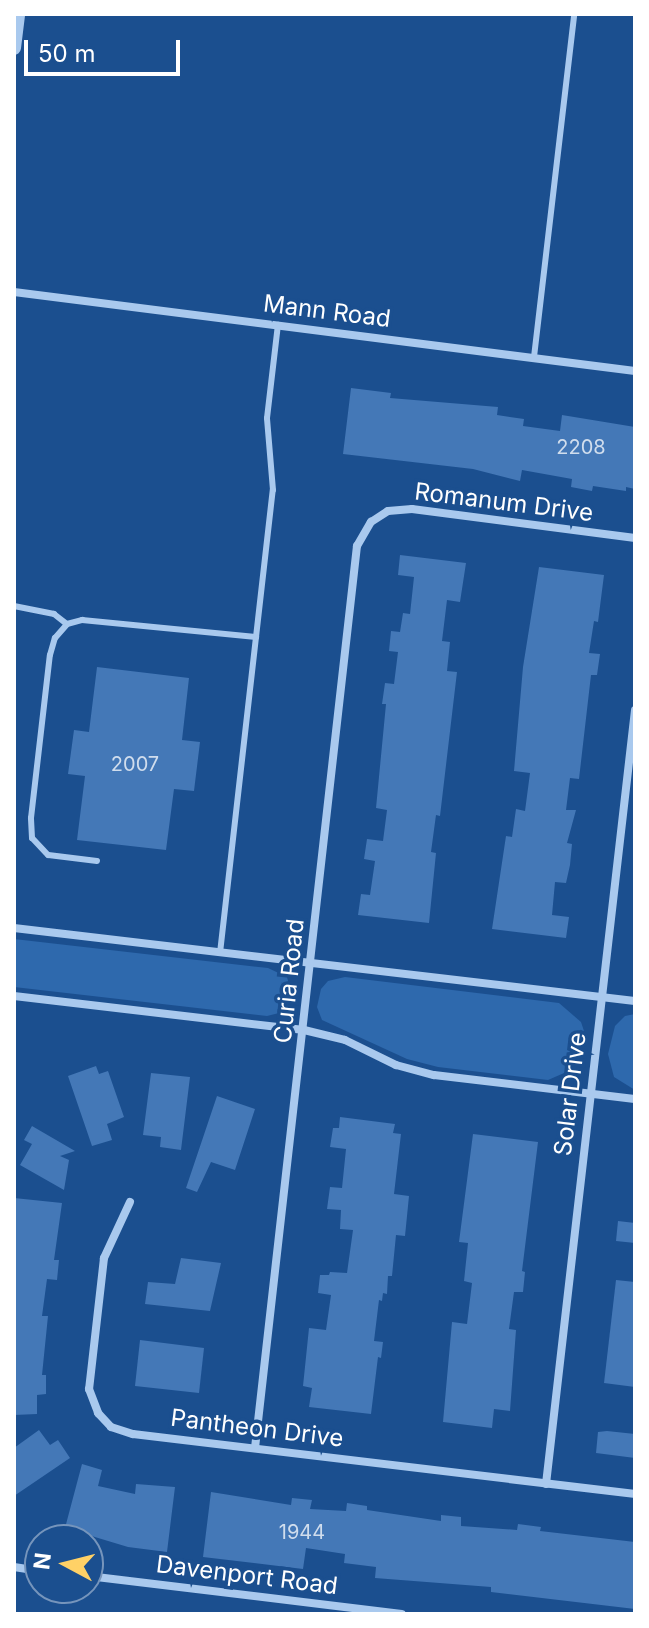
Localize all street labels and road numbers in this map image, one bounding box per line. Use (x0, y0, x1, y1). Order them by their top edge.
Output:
street label: Mann Road (262, 289, 392, 333)
street label: Romanum Drive (413, 477, 595, 527)
street label: Curia Road (268, 917, 310, 1045)
street label: Solar Drive (548, 1030, 592, 1158)
street label: Pantheon Drive (169, 1403, 345, 1453)
street label: Davenport Road (155, 1550, 339, 1600)

